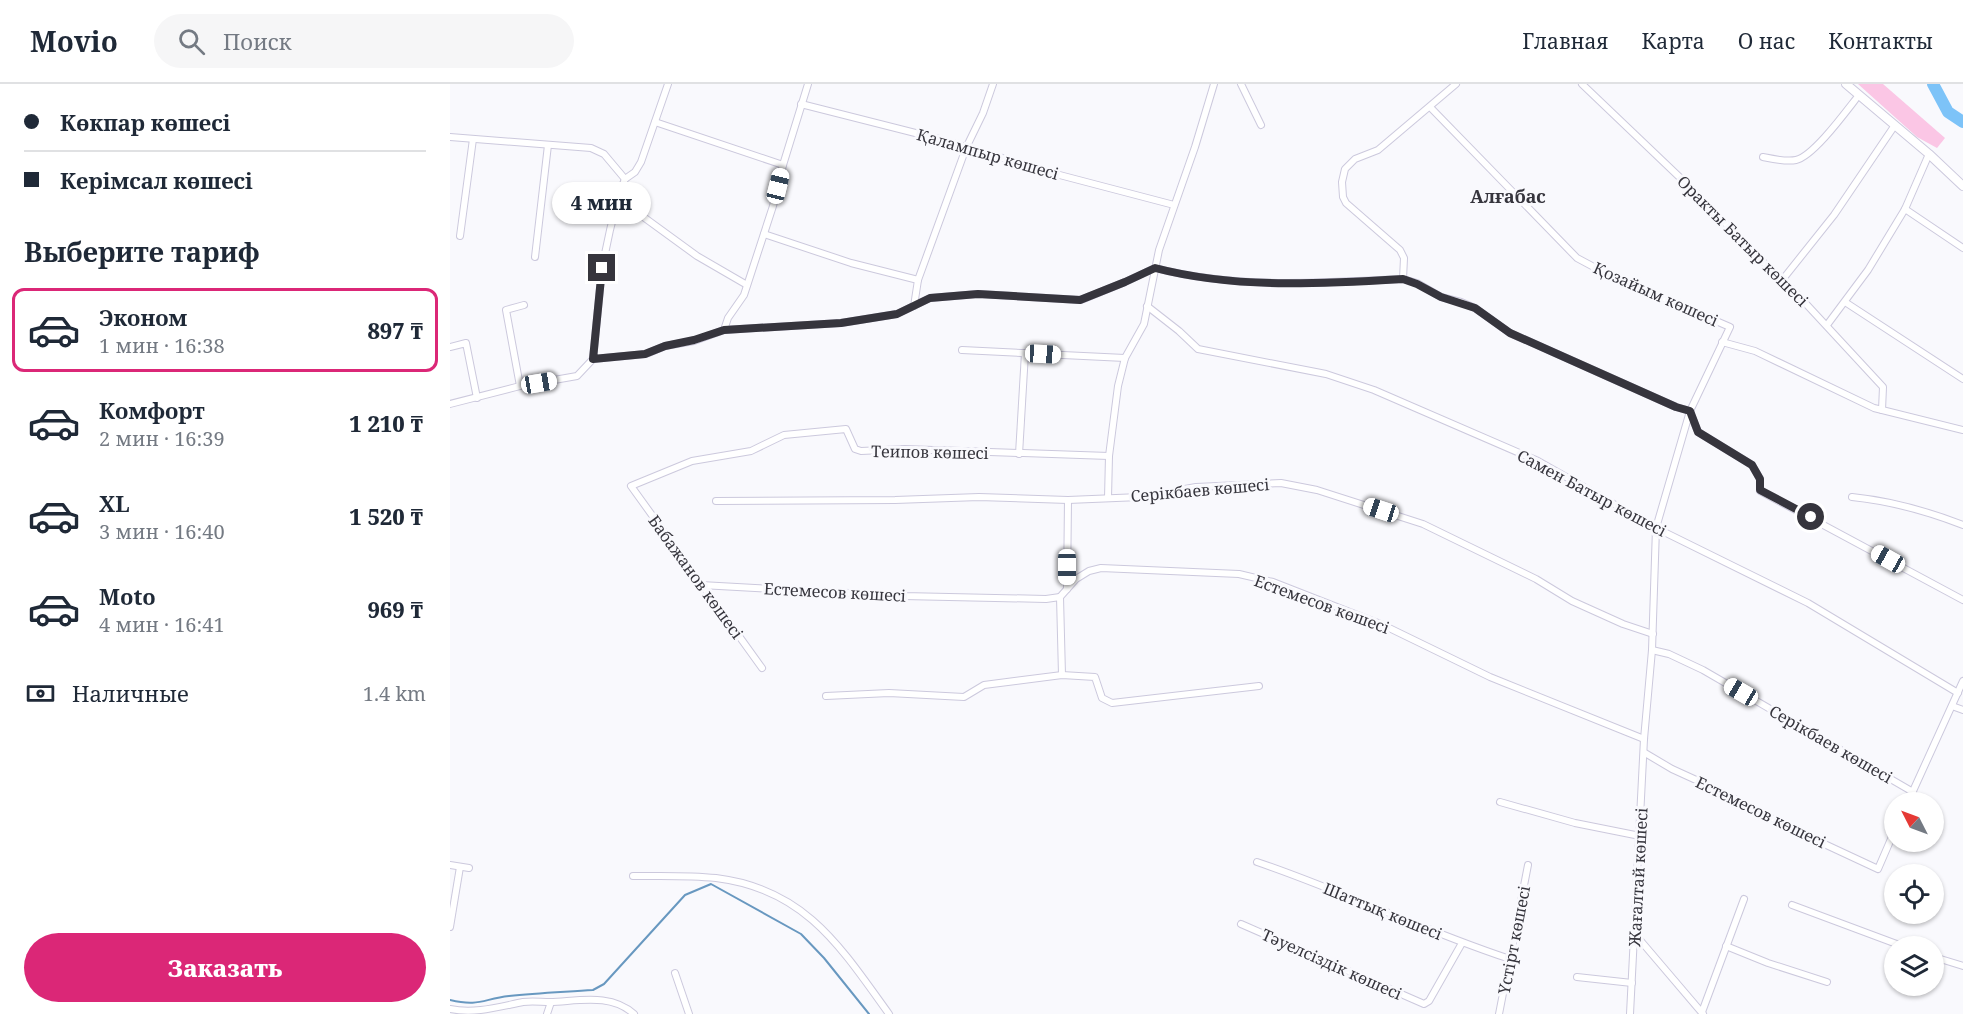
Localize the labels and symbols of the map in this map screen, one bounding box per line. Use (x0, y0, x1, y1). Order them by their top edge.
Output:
street label: Қалампыр көшесі (914, 123, 1062, 185)
car (765, 166, 791, 206)
street label: Оракты Батыр көшесі (1673, 171, 1814, 312)
callout: 4 мин (552, 181, 651, 223)
district label: Алғабас (1470, 184, 1546, 208)
route end (588, 254, 615, 281)
street label: Қозайым көшесі (1590, 257, 1723, 332)
car (1025, 344, 1061, 364)
car (520, 371, 558, 395)
street label: Теипов көшесі (871, 440, 990, 464)
street label: Самен Батыр көшесі (1513, 444, 1671, 542)
street label: Серікбаев көшесі (1130, 473, 1271, 507)
car (1361, 496, 1401, 524)
route start (1797, 503, 1824, 530)
street label: Бабажанов көшесі (644, 511, 749, 644)
car (1868, 542, 1908, 576)
car (1058, 549, 1076, 585)
street label: Естемесов көшесі (1251, 569, 1393, 639)
street label: Естемесов көшесі (763, 577, 907, 607)
car (1721, 675, 1761, 709)
street label: Серікбаев көшесі (1765, 700, 1897, 789)
street label: Естемесов көшесі (1692, 771, 1830, 853)
north arrow (1884, 792, 1944, 852)
street label: Жағалтай көшесі (1623, 806, 1653, 948)
street label: Шаттық көшесі (1320, 877, 1446, 945)
street label: Үстірт көшесі (1492, 883, 1535, 997)
street label: Тәуелсіздік көшесі (1258, 923, 1406, 1005)

